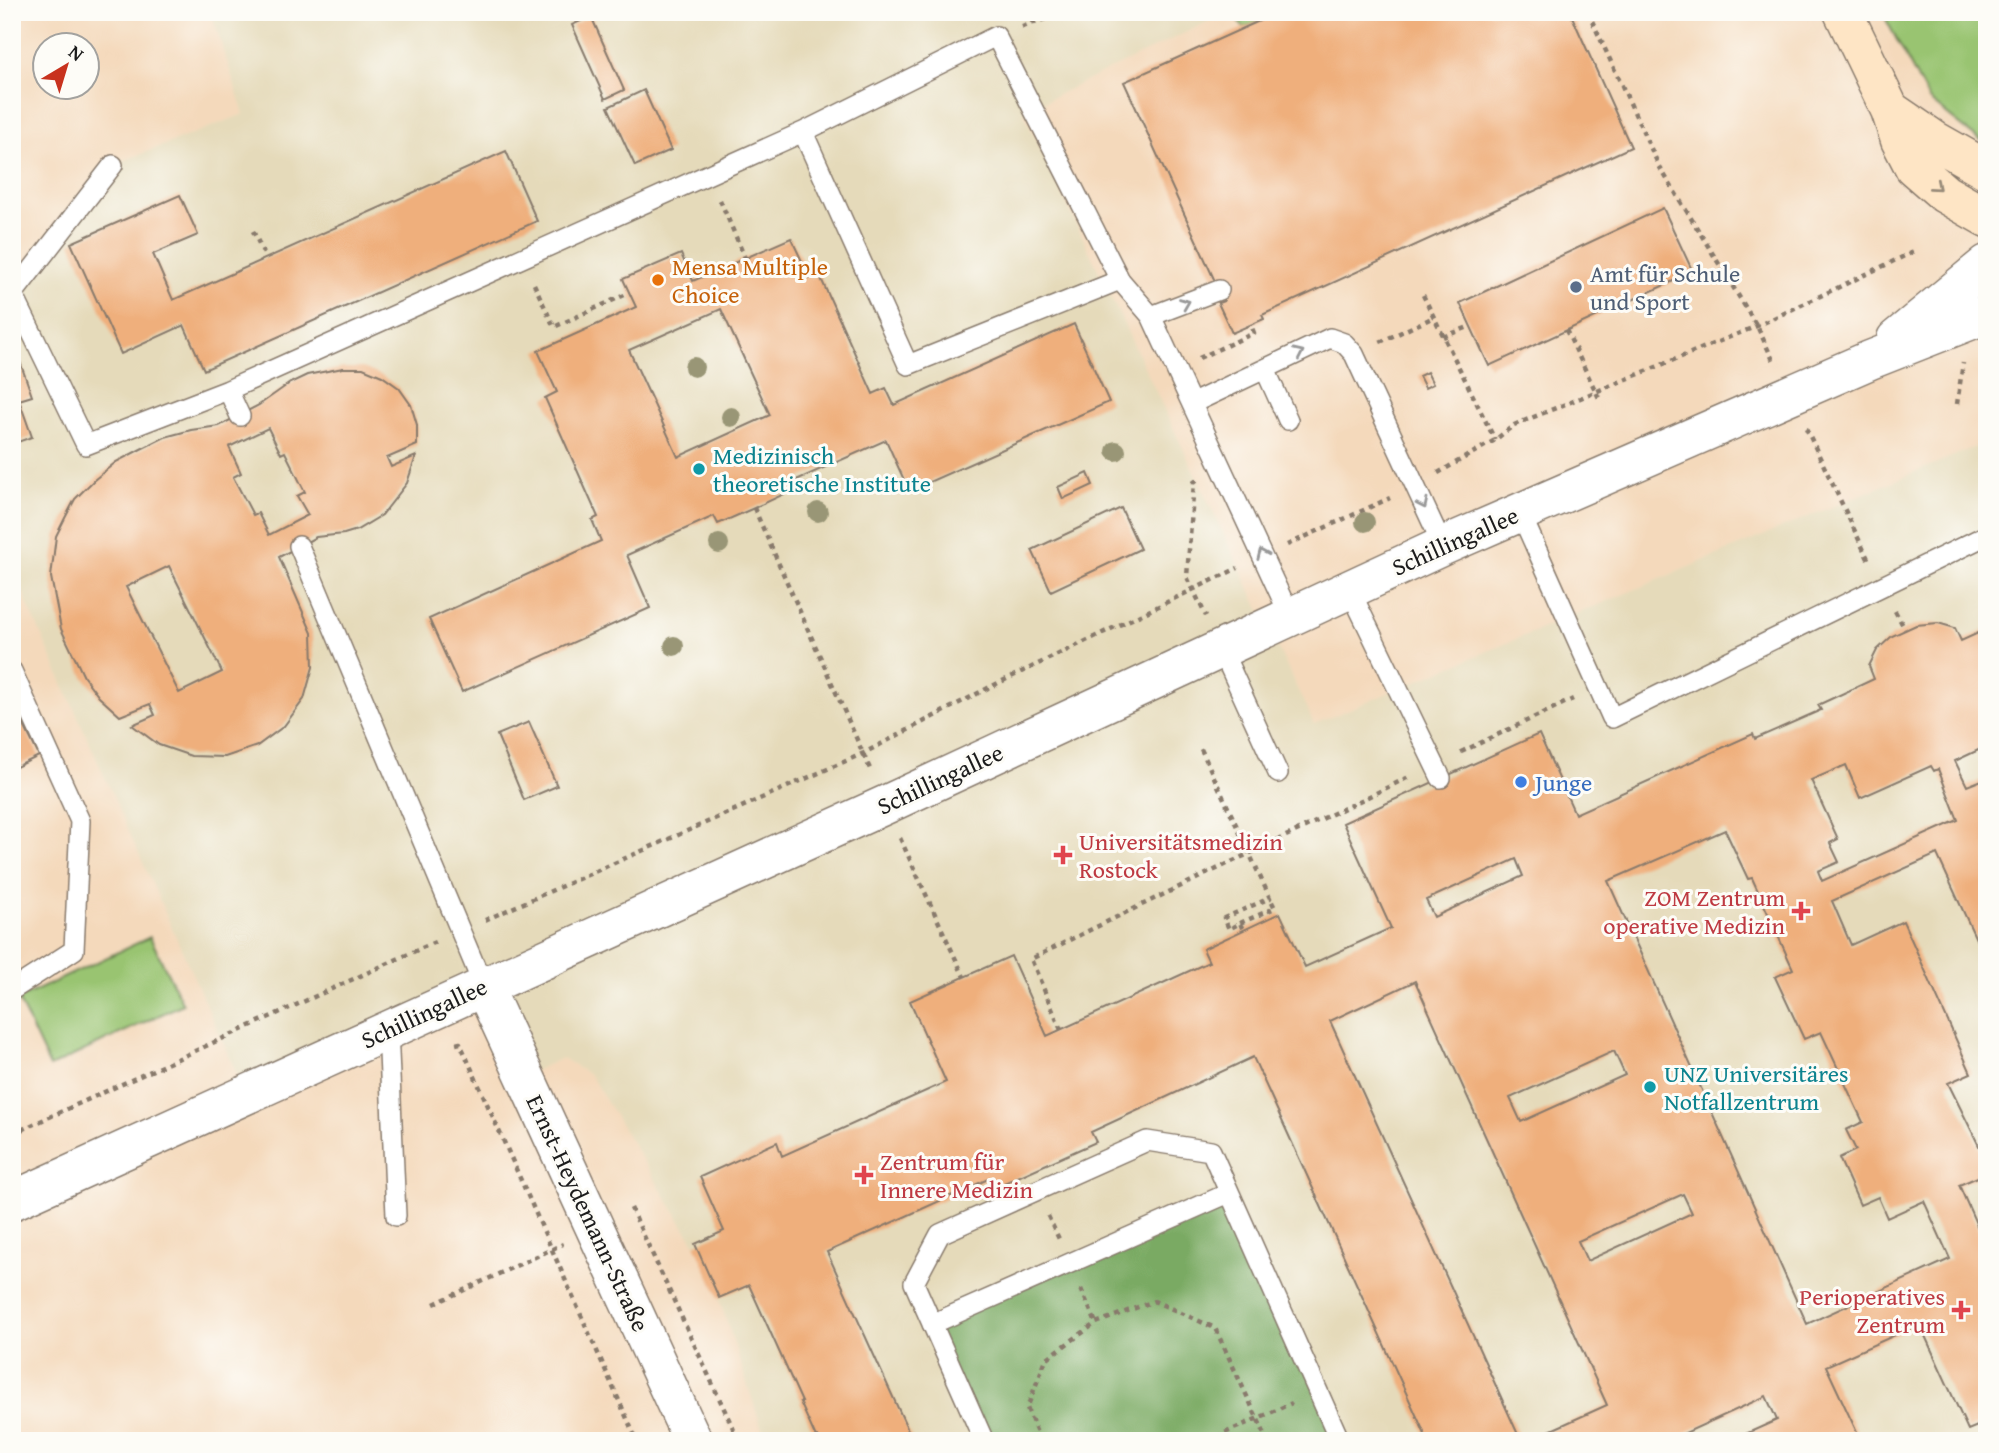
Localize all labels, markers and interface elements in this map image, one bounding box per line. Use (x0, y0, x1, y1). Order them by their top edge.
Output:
north arrow (32, 32, 102, 102)
text: N (63, 38, 90, 68)
one-way arrow (1928, 178, 1941, 190)
place label: Mensa Multiple Choice (672, 249, 828, 312)
place label: Amt für Schule und Sport (1590, 256, 1740, 319)
marker: Mensa Multiple Choice (650, 272, 666, 288)
marker: Amt für Schule und Sport (1568, 279, 1584, 295)
one-way arrow (1179, 298, 1191, 312)
one-way arrow (1292, 347, 1304, 361)
place label: Medizinisch theoretische Institute (713, 438, 931, 501)
marker: Medizinisch theoretische Institute (691, 461, 707, 477)
one-way arrow (1415, 497, 1429, 509)
street label: Schillingallee (1386, 498, 1524, 584)
one-way arrow (1256, 549, 1270, 561)
street label: Schillingallee (871, 735, 1009, 823)
place label: Junge (1532, 765, 1592, 800)
marker: Junge (1513, 774, 1529, 790)
place label: Universitätsmedizin Rostock (1079, 824, 1283, 887)
marker: Universitätsmedizin Rostock (1053, 845, 1073, 865)
place label: ZOM Zentrum operative Medizin (1603, 880, 1786, 943)
marker: ZOM Zentrum operative Medizin (1791, 901, 1811, 921)
street label: Schillingallee (355, 969, 493, 1057)
place label: UNZ Universitäres Notfallzentrum (1664, 1056, 1848, 1119)
marker: UNZ Universitäres Notfallzentrum (1642, 1079, 1658, 1095)
street label: Ernst-Heydemann-Straße (518, 1089, 658, 1337)
place label: Zentrum für Innere Medizin (880, 1144, 1033, 1207)
marker: Zentrum für Innere Medizin (854, 1165, 874, 1185)
place label: Perioperatives Zentrum (1799, 1279, 1945, 1342)
marker: Perioperatives Zentrum (1951, 1300, 1971, 1320)

